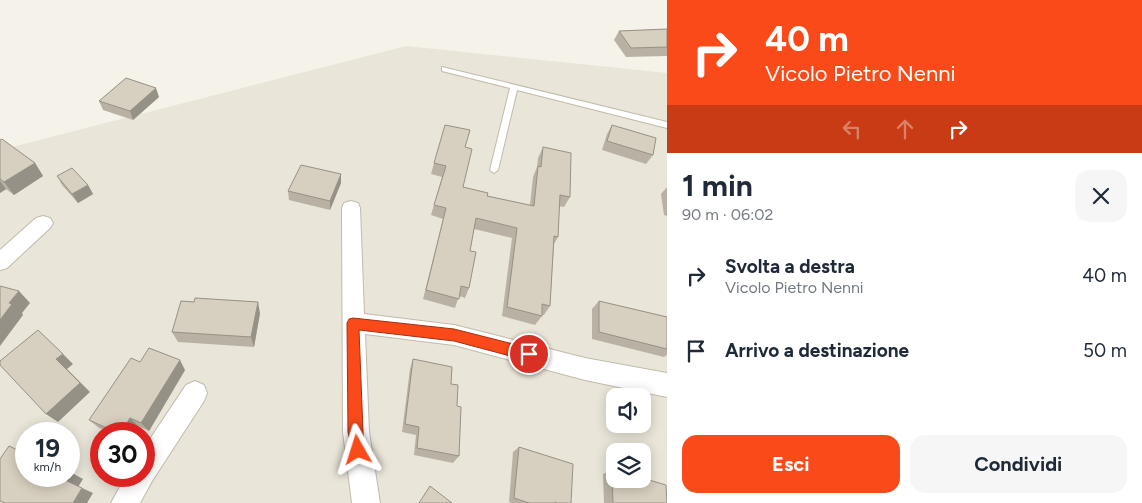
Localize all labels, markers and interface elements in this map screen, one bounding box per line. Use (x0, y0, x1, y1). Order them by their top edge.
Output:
text: 40 m (765, 18, 849, 60)
icon: right (682, 20, 747, 85)
text: Vicolo Pietro Nenni (765, 60, 956, 87)
icon: left (838, 115, 866, 143)
icon: ahead (891, 115, 919, 143)
icon: right (944, 115, 972, 143)
text: 1 min (682, 167, 753, 204)
button: close (1075, 170, 1127, 222)
text: 90 m · 06:02 (682, 205, 773, 224)
text: Svolta a destra (725, 255, 855, 278)
icon: right (682, 262, 710, 290)
text: 40 m (1082, 264, 1127, 287)
text: Vicolo Pietro Nenni (725, 278, 864, 297)
pin (508, 333, 550, 375)
icon: arrive (682, 337, 710, 365)
text: Arrivo a destinazione (725, 339, 909, 362)
text: 50 m (1083, 339, 1127, 362)
icon: arrive (515, 340, 543, 368)
map controls (606, 388, 651, 488)
button: sound (606, 388, 651, 433)
speed limit sign: 30 (90, 422, 155, 487)
position arrow (331, 423, 383, 475)
text: 19 (35, 433, 60, 463)
button: Esci (682, 435, 900, 493)
button: Condividi (910, 435, 1127, 493)
button: layers (606, 443, 651, 488)
text: km/h (34, 460, 61, 474)

